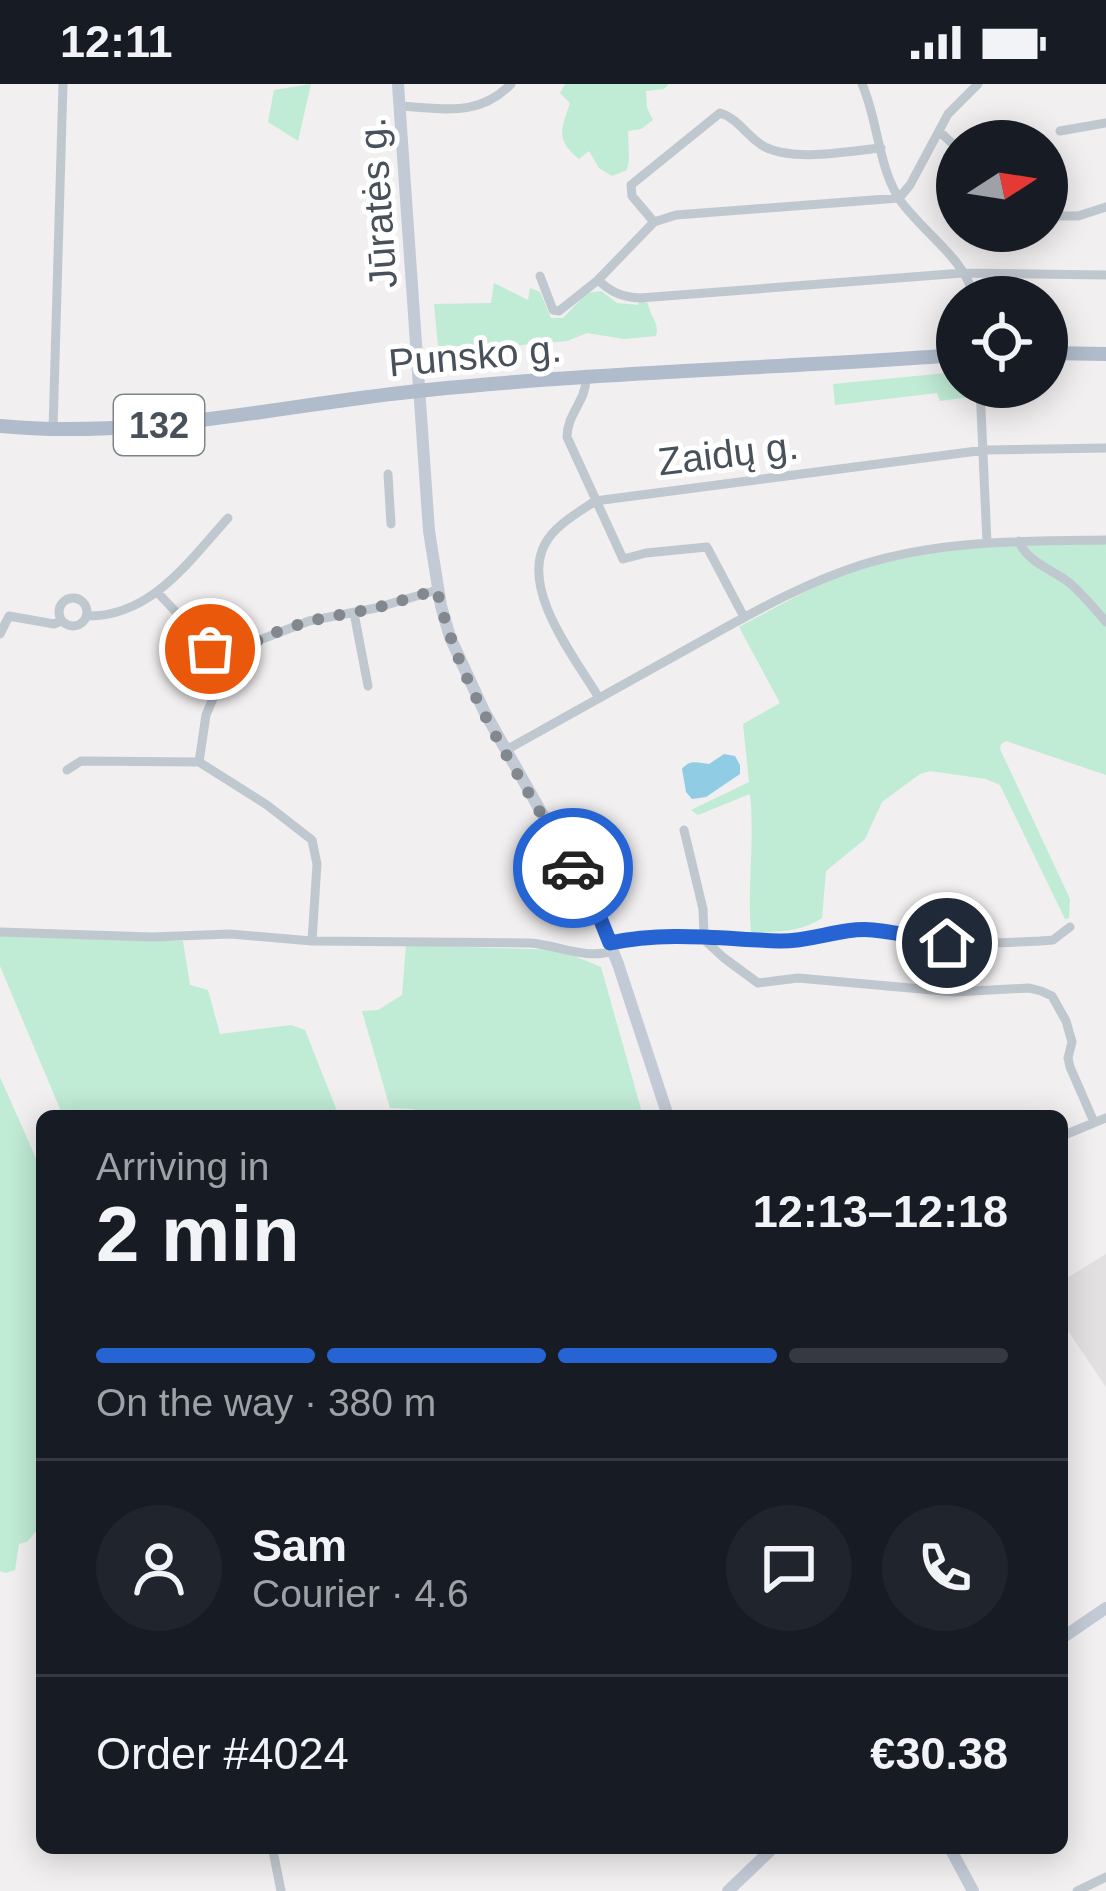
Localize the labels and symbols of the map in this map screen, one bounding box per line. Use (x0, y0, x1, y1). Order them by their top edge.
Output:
street label: Jūratės g. (350, 116, 405, 290)
north arrow (936, 120, 1068, 252)
street label: Punsko g. (387, 327, 563, 384)
road number: 132 (114, 395, 204, 455)
street label: Zaidų g. (656, 424, 801, 483)
pin (159, 598, 261, 700)
courier (513, 808, 633, 928)
pin (896, 892, 998, 994)

